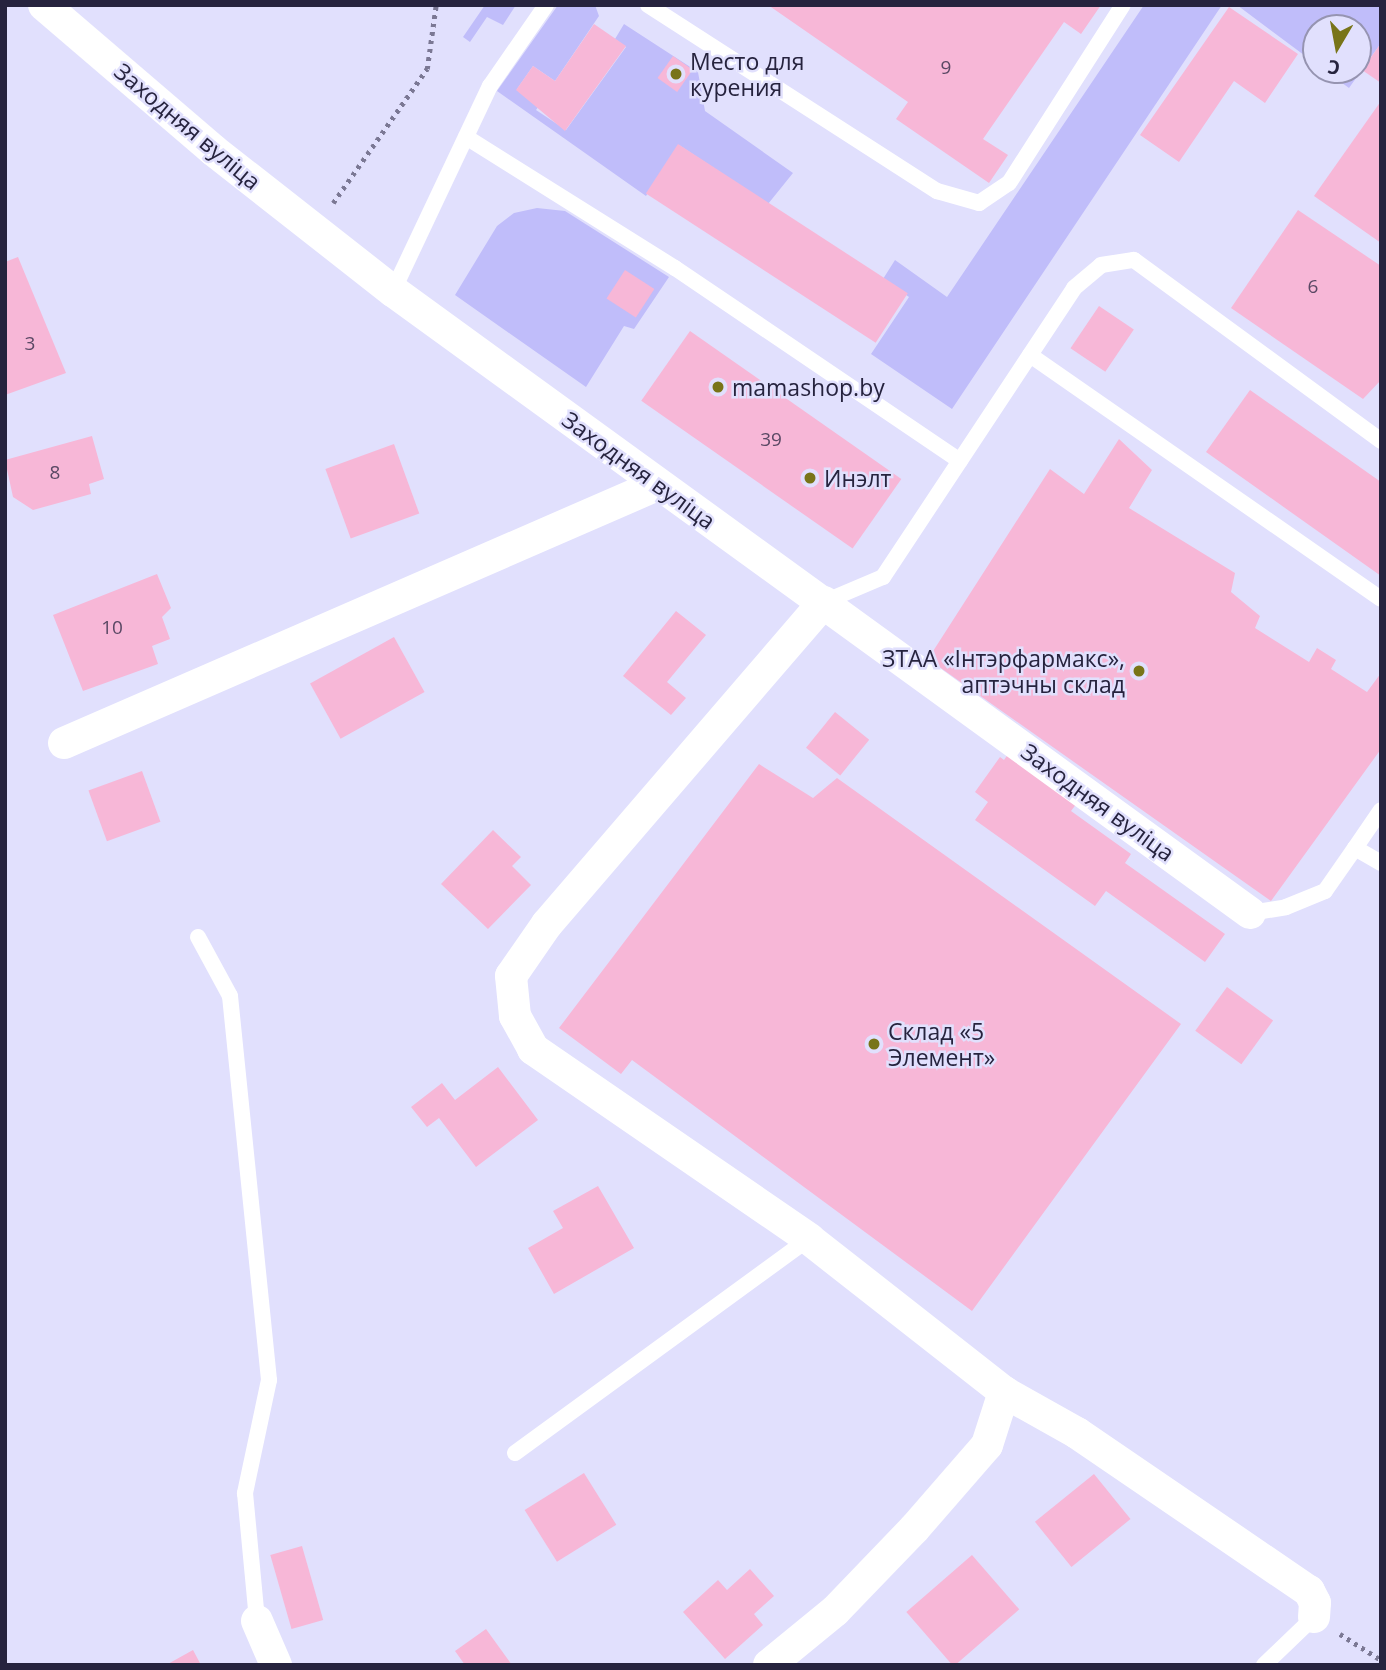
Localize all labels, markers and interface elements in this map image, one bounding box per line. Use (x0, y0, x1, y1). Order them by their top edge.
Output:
north arrow (1302, 14, 1372, 84)
place label: Место для курения (690, 47, 804, 101)
text: С (1325, 54, 1342, 82)
street label: Заходняя вуліца (109, 57, 267, 195)
house number: 9 (941, 57, 951, 79)
marker: Место для курения (668, 66, 684, 82)
house number: 6 (1308, 276, 1318, 298)
house number: 3 (25, 333, 35, 355)
place label: mamashop.by (732, 373, 885, 401)
marker: mamashop.by (710, 379, 726, 395)
street label: Заходняя вуліца (557, 405, 721, 535)
house number: 39 (760, 429, 782, 451)
house number: 8 (50, 462, 60, 484)
place label: Инэлт (824, 464, 891, 492)
marker: Инэлт (802, 470, 818, 486)
house number: 10 (101, 617, 123, 639)
place label: ЗТАА «Інтэрфармакс», аптэчны склад (882, 644, 1125, 698)
marker: ЗТАА «Інтэрфармакс», аптэчны склад (1131, 663, 1147, 679)
street label: Заходняя вуліца (1016, 737, 1180, 867)
place label: Склад «5 Элемент» (888, 1017, 995, 1071)
marker: Склад «5 Элемент» (866, 1036, 882, 1052)

